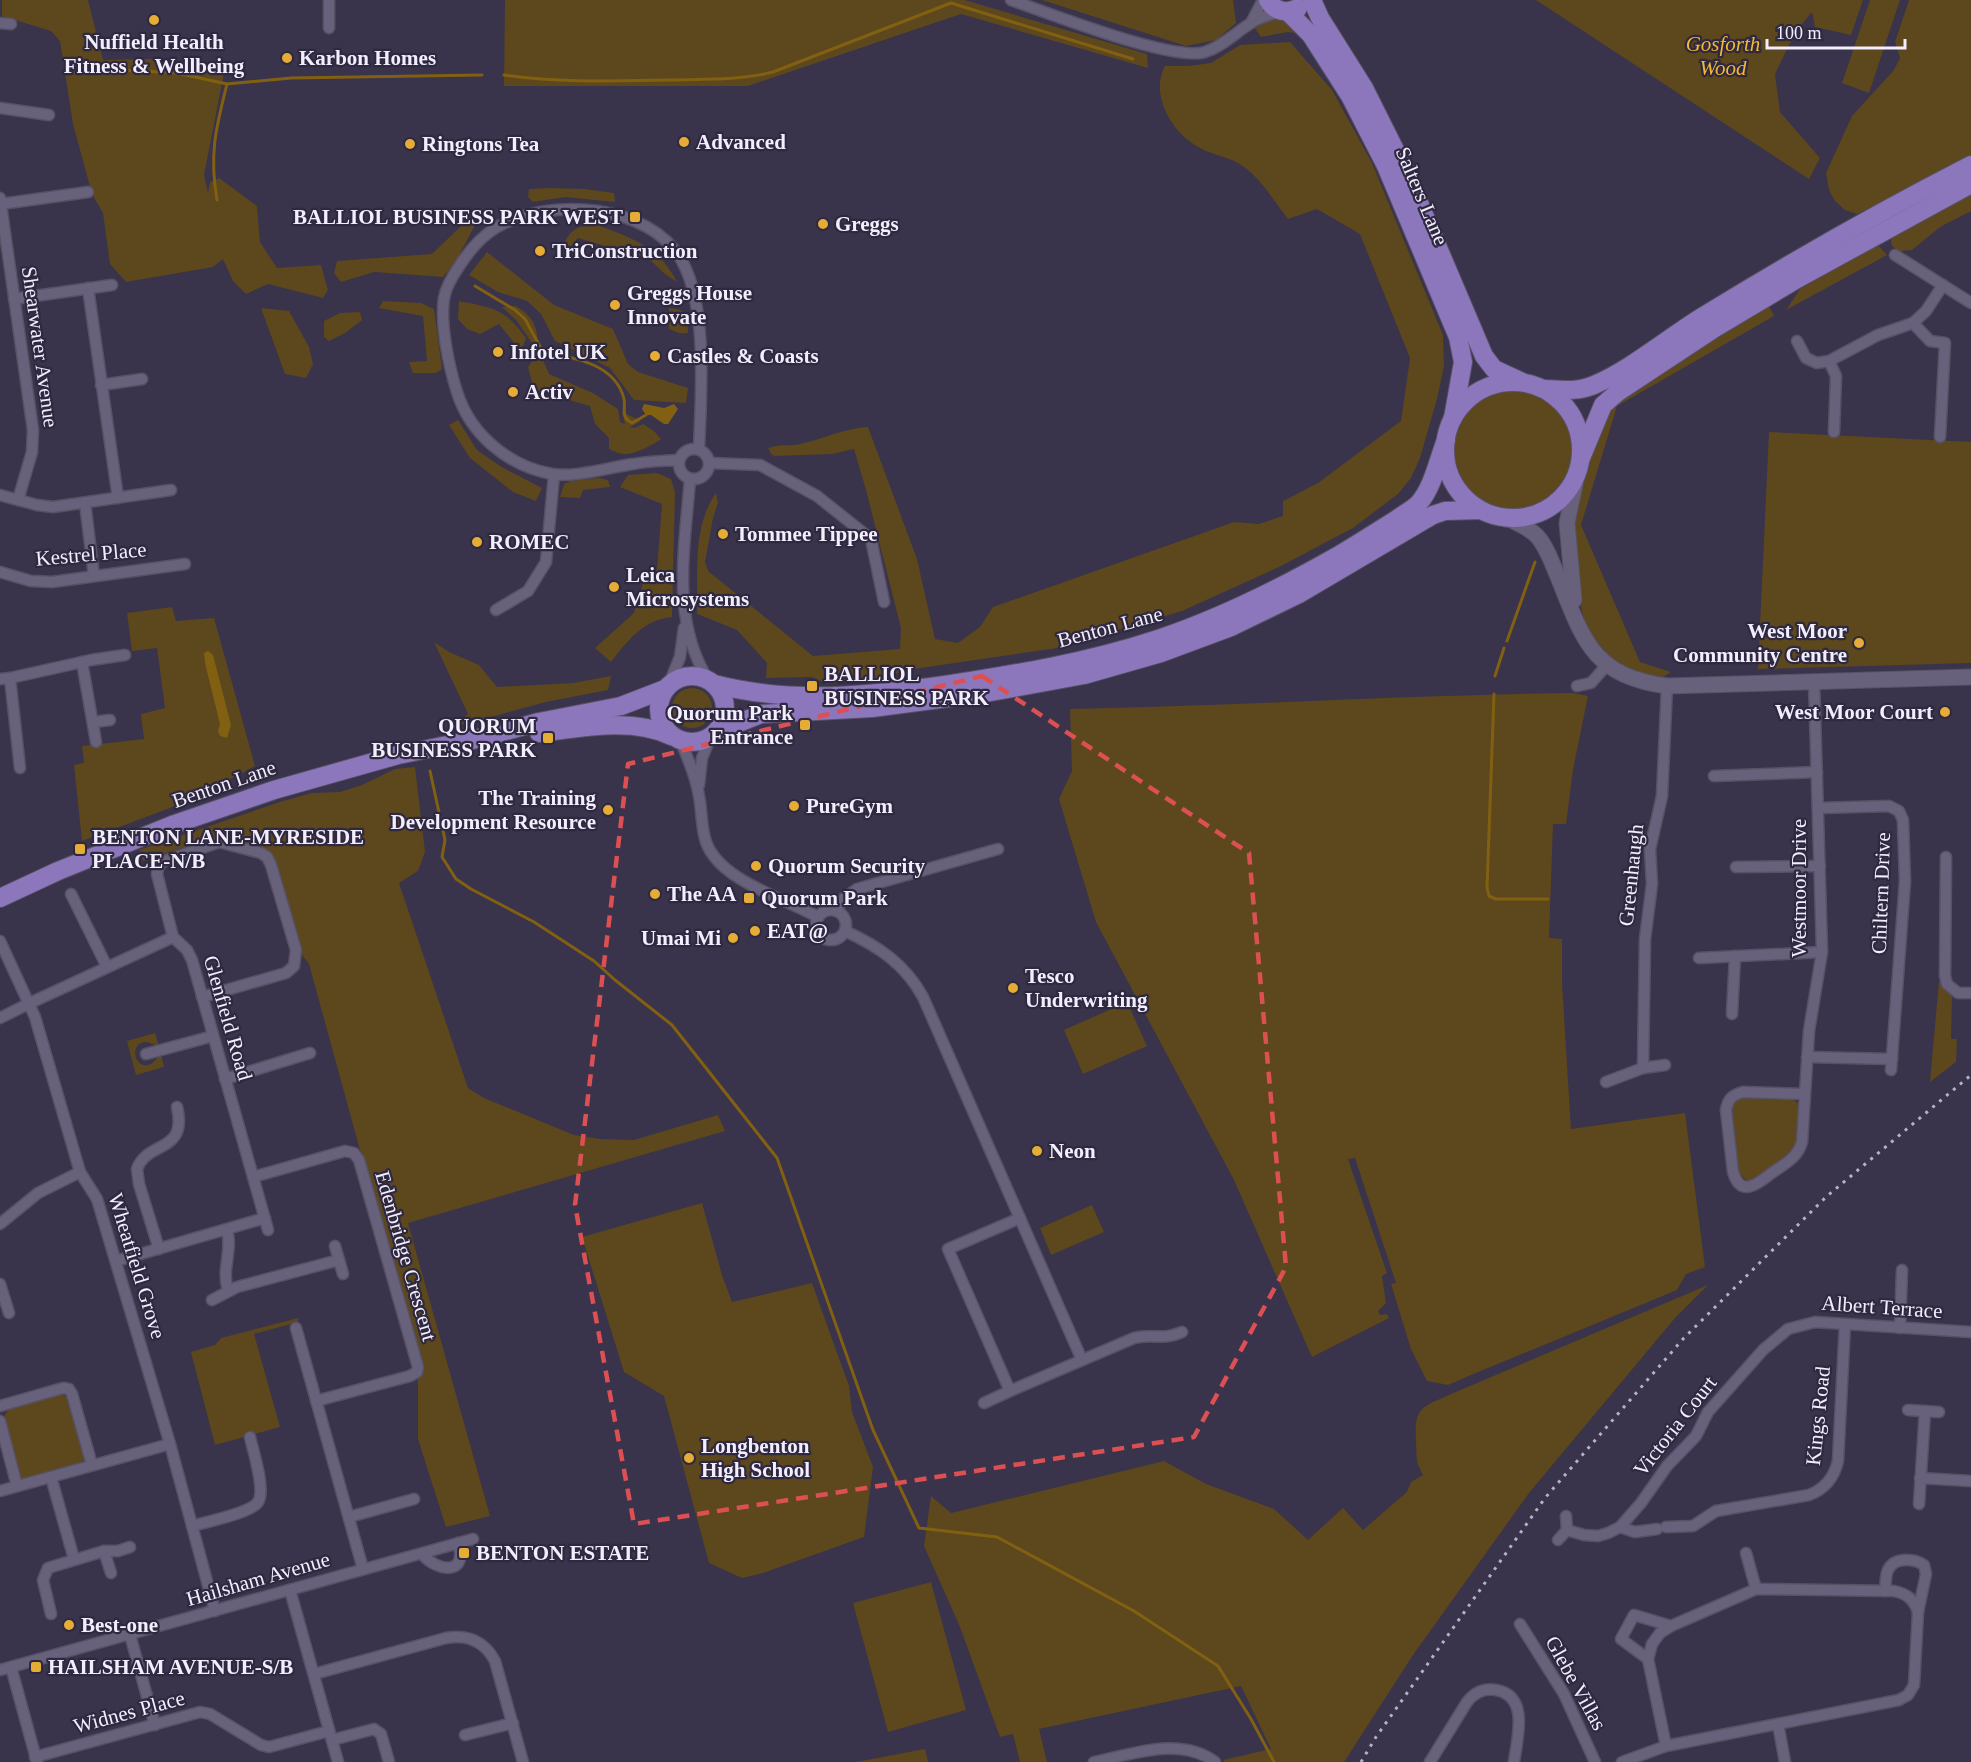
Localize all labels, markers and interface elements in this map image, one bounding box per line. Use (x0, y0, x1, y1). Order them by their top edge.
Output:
scale bar (1767, 12, 1905, 50)
marker: Nuffield Health Fitness & Wellbeing (147, 13, 161, 27)
text: 100 m (1776, 23, 1822, 43)
place label: Nuffield Health Fitness & Wellbeing (64, 30, 245, 78)
park label: Gosforth Wood (1686, 32, 1760, 80)
place label: Karbon Homes (299, 46, 436, 70)
marker: Karbon Homes (280, 51, 294, 65)
place label: Advanced (696, 130, 786, 154)
place label: Ringtons Tea (422, 132, 540, 156)
marker: Advanced (677, 135, 691, 149)
marker: Ringtons Tea (403, 137, 417, 151)
street label: Salters Lane (1391, 143, 1453, 249)
place label: BALLIOL BUSINESS PARK WEST (293, 205, 623, 229)
marker: BALLIOL BUSINESS PARK WEST (628, 210, 642, 224)
place label: Greggs (835, 212, 899, 236)
marker: Greggs (816, 217, 830, 231)
place label: TriConstruction (552, 239, 698, 263)
marker: TriConstruction (533, 244, 547, 258)
street label: Shearwater Avenue (17, 265, 63, 429)
place label: Greggs House Innovate (627, 281, 752, 329)
marker: Greggs House Innovate (608, 298, 622, 312)
place label: Infotel UK (510, 340, 607, 364)
place label: Castles & Coasts (667, 344, 819, 368)
marker: Infotel UK (491, 345, 505, 359)
marker: Castles & Coasts (648, 349, 662, 363)
place label: Activ (525, 380, 573, 404)
marker: Activ (506, 385, 520, 399)
place label: Tommee Tippee (735, 522, 878, 546)
marker: Tommee Tippee (716, 527, 730, 541)
place label: ROMEC (489, 530, 570, 554)
marker: ROMEC (470, 535, 484, 549)
street label: Kestrel Place (34, 537, 148, 571)
place label: Leica Microsystems (626, 563, 749, 611)
marker: Leica Microsystems (607, 580, 621, 594)
street label: Benton Lane (1055, 601, 1165, 653)
place label: West Moor Community Centre (1673, 619, 1847, 667)
marker: West Moor Community Centre (1852, 636, 1866, 650)
place label: BALLIOL BUSINESS PARK (824, 662, 989, 710)
marker: BALLIOL BUSINESS PARK (805, 679, 819, 693)
place label: West Moor Court (1775, 700, 1933, 724)
place label: Quorum Park Entrance (666, 701, 793, 749)
marker: West Moor Court (1938, 705, 1952, 719)
place label: QUORUM BUSINESS PARK (371, 714, 537, 762)
marker: Quorum Park Entrance (798, 718, 812, 732)
marker: QUORUM BUSINESS PARK (541, 731, 555, 745)
street label: Benton Lane (169, 755, 279, 813)
place label: The Training Development Resource (391, 786, 596, 834)
place label: PureGym (806, 794, 894, 818)
marker: PureGym (787, 799, 801, 813)
marker: The Training Development Resource (601, 803, 615, 817)
street label: Westmoor Drive (1787, 819, 1811, 957)
street label: Greenhaugh (1614, 822, 1648, 927)
place label: BENTON LANE-MYRESIDE PLACE-N/B (92, 825, 364, 873)
street label: Chiltern Drive (1867, 832, 1895, 954)
marker: BENTON LANE-MYRESIDE PLACE-N/B (73, 842, 87, 856)
place label: Quorum Security (768, 854, 925, 878)
marker: Quorum Security (749, 859, 763, 873)
place label: The AA (667, 882, 737, 906)
place label: Quorum Park (761, 886, 888, 910)
marker: The AA (648, 887, 662, 901)
marker: Quorum Park (742, 891, 756, 905)
place label: EAT@ (767, 919, 828, 943)
marker: EAT@ (748, 924, 762, 938)
place label: Umai Mi (641, 926, 721, 950)
marker: Umai Mi (726, 931, 740, 945)
street label: Glenfield Road (199, 953, 257, 1084)
place label: Tesco Underwriting (1025, 964, 1148, 1012)
marker: Tesco Underwriting (1006, 981, 1020, 995)
place label: Neon (1049, 1139, 1096, 1163)
marker: Neon (1030, 1144, 1044, 1158)
street label: Edenbridge Crescent (370, 1168, 442, 1344)
street label: Wheatfield Grove (103, 1190, 171, 1342)
street label: Albert Terrace (1821, 1291, 1943, 1323)
street label: Kings Road (1801, 1365, 1835, 1467)
street label: Victoria Court (1628, 1371, 1722, 1481)
place label: Longbenton High School (701, 1434, 810, 1482)
marker: Longbenton High School (682, 1451, 696, 1465)
place label: BENTON ESTATE (476, 1541, 649, 1565)
marker: BENTON ESTATE (457, 1546, 471, 1560)
street label: Hailsham Avenue (183, 1547, 333, 1611)
place label: Best-one (81, 1613, 158, 1637)
marker: Best-one (62, 1618, 76, 1632)
street label: Glebe Villas (1540, 1632, 1612, 1734)
place label: HAILSHAM AVENUE-S/B (48, 1655, 293, 1679)
marker: HAILSHAM AVENUE-S/B (29, 1660, 43, 1674)
street label: Widnes Place (71, 1686, 187, 1738)

